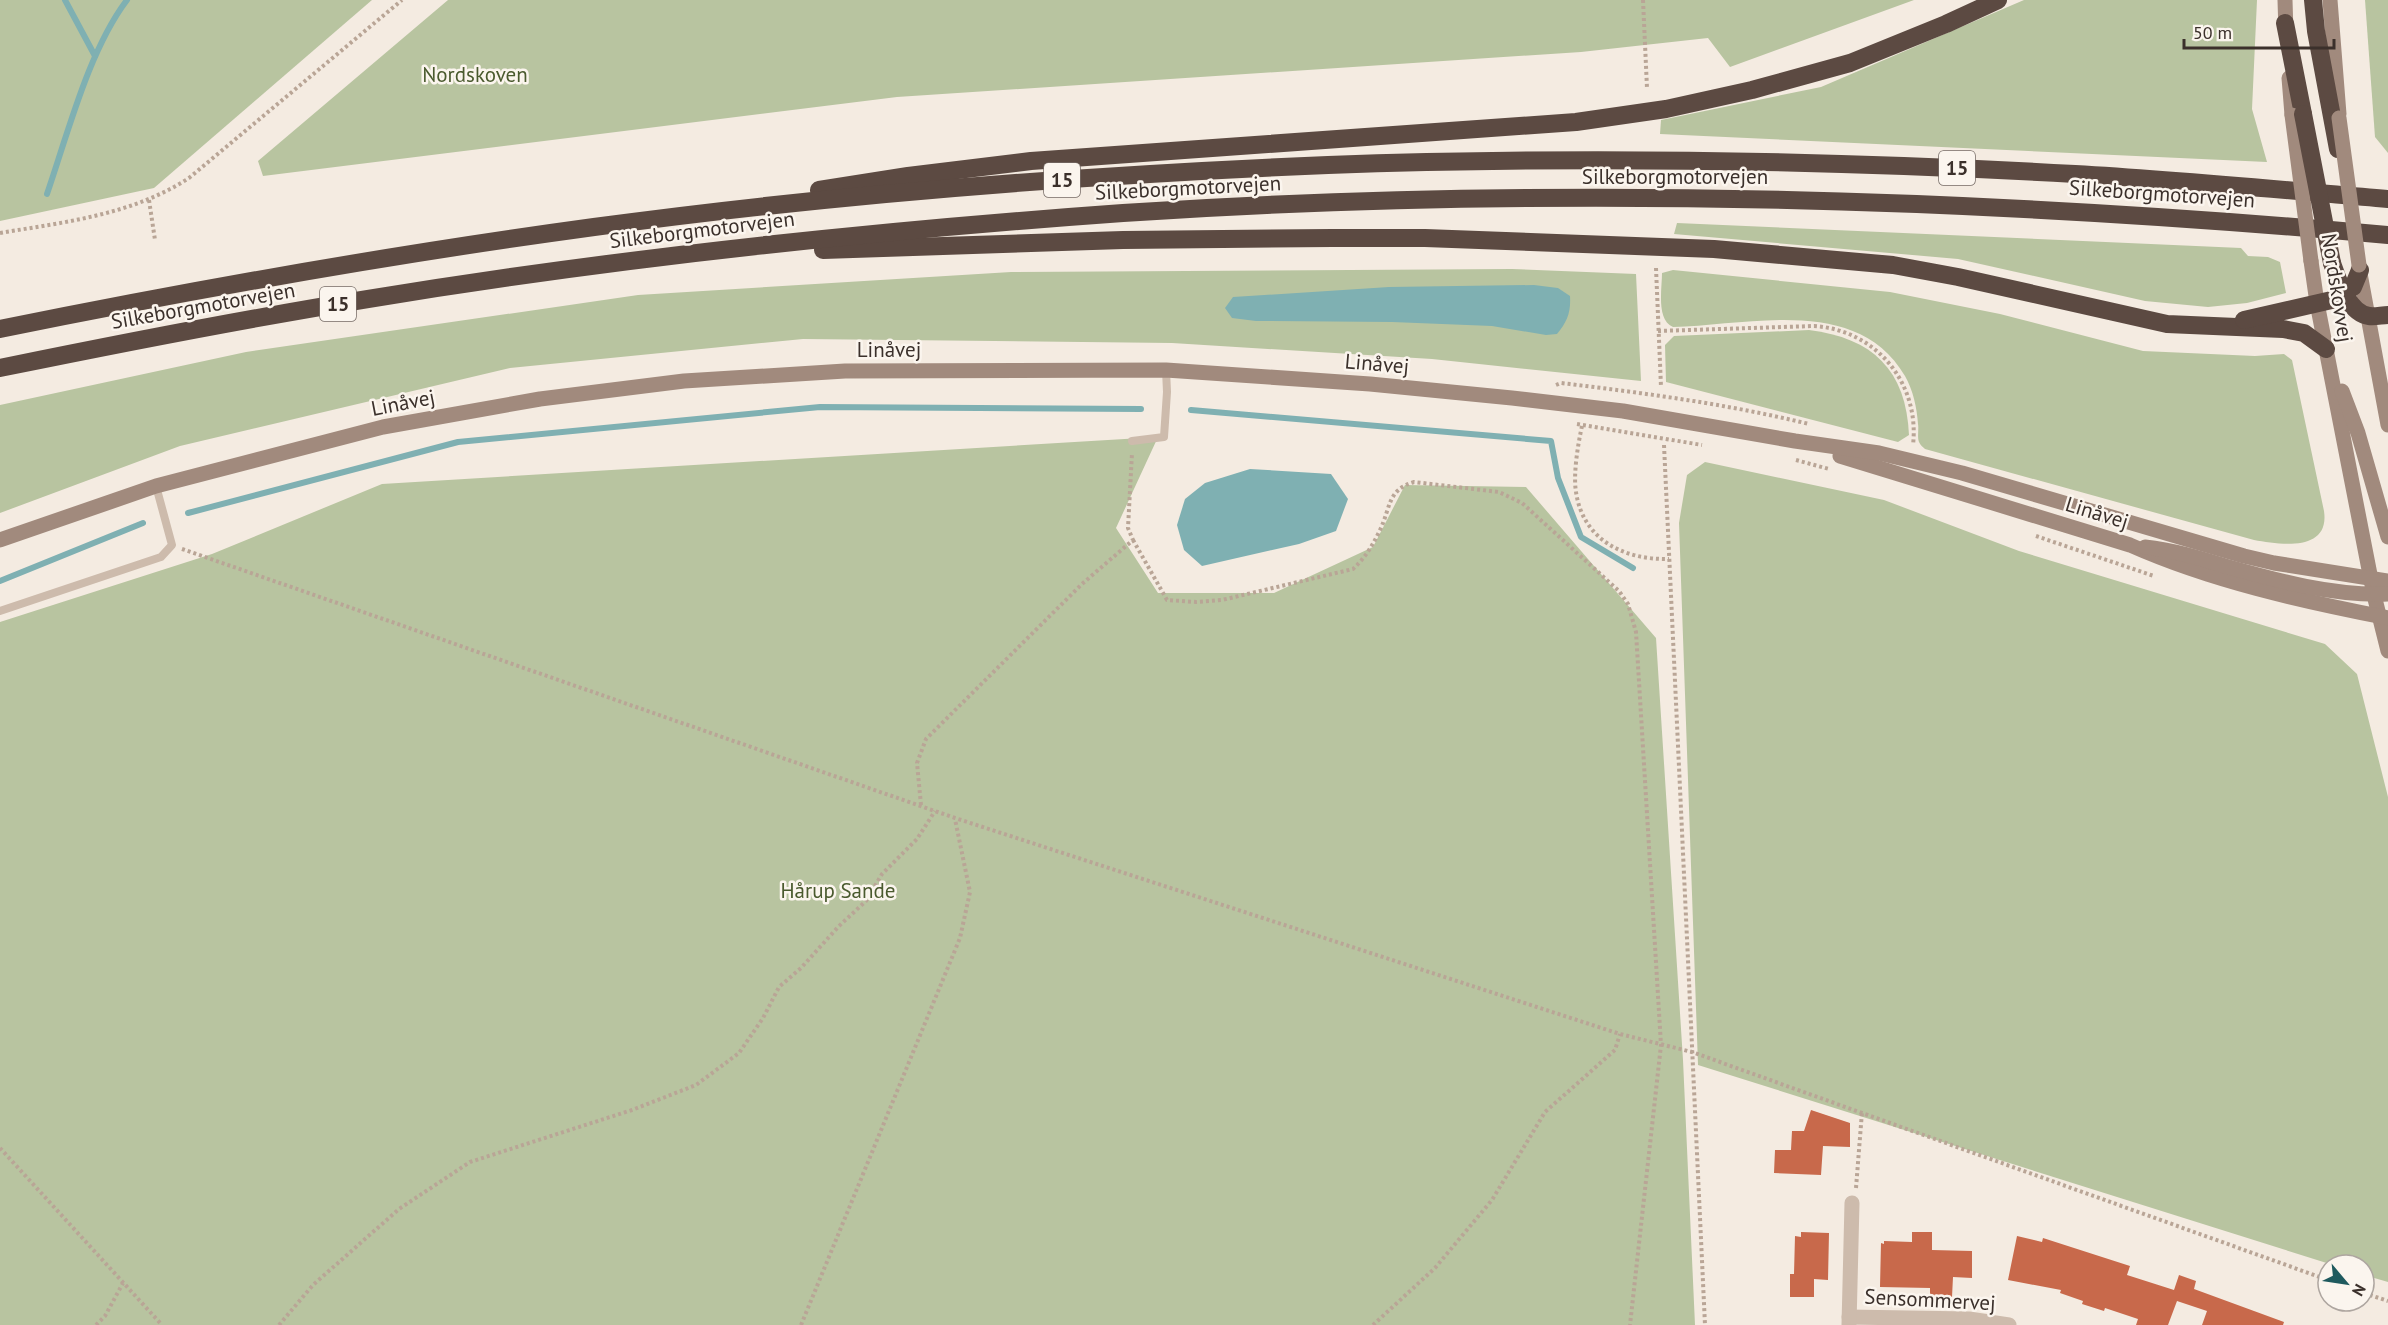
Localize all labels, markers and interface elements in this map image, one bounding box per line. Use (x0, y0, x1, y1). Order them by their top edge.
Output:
scale bar (2184, 12, 2334, 50)
text: 50 m (2193, 21, 2232, 44)
park label: Nordskoven (422, 61, 528, 88)
road number: 15 (1939, 151, 1975, 185)
road number: 15 (1044, 163, 1080, 197)
street label: Silkeborgmotorvejen (1582, 163, 1768, 190)
street label: Silkeborgmotorvejen (1094, 169, 1282, 206)
street label: Silkeborgmotorvejen (2068, 174, 2256, 213)
street label: Silkeborgmotorvejen (608, 205, 796, 254)
street label: Nordskovvej (2316, 232, 2359, 344)
street label: Silkeborgmotorvejen (109, 276, 297, 335)
road number: 15 (320, 287, 356, 321)
street label: Linåvej (857, 336, 921, 363)
street label: Linåvej (1344, 347, 1410, 380)
street label: Linåvej (369, 383, 437, 422)
street label: Linåvej (2062, 490, 2132, 535)
park label: Hårup Sande (781, 877, 895, 904)
north arrow (2316, 1253, 2376, 1313)
text: N (2348, 1281, 2370, 1300)
street label: Sensommervej (1864, 1283, 1996, 1316)

